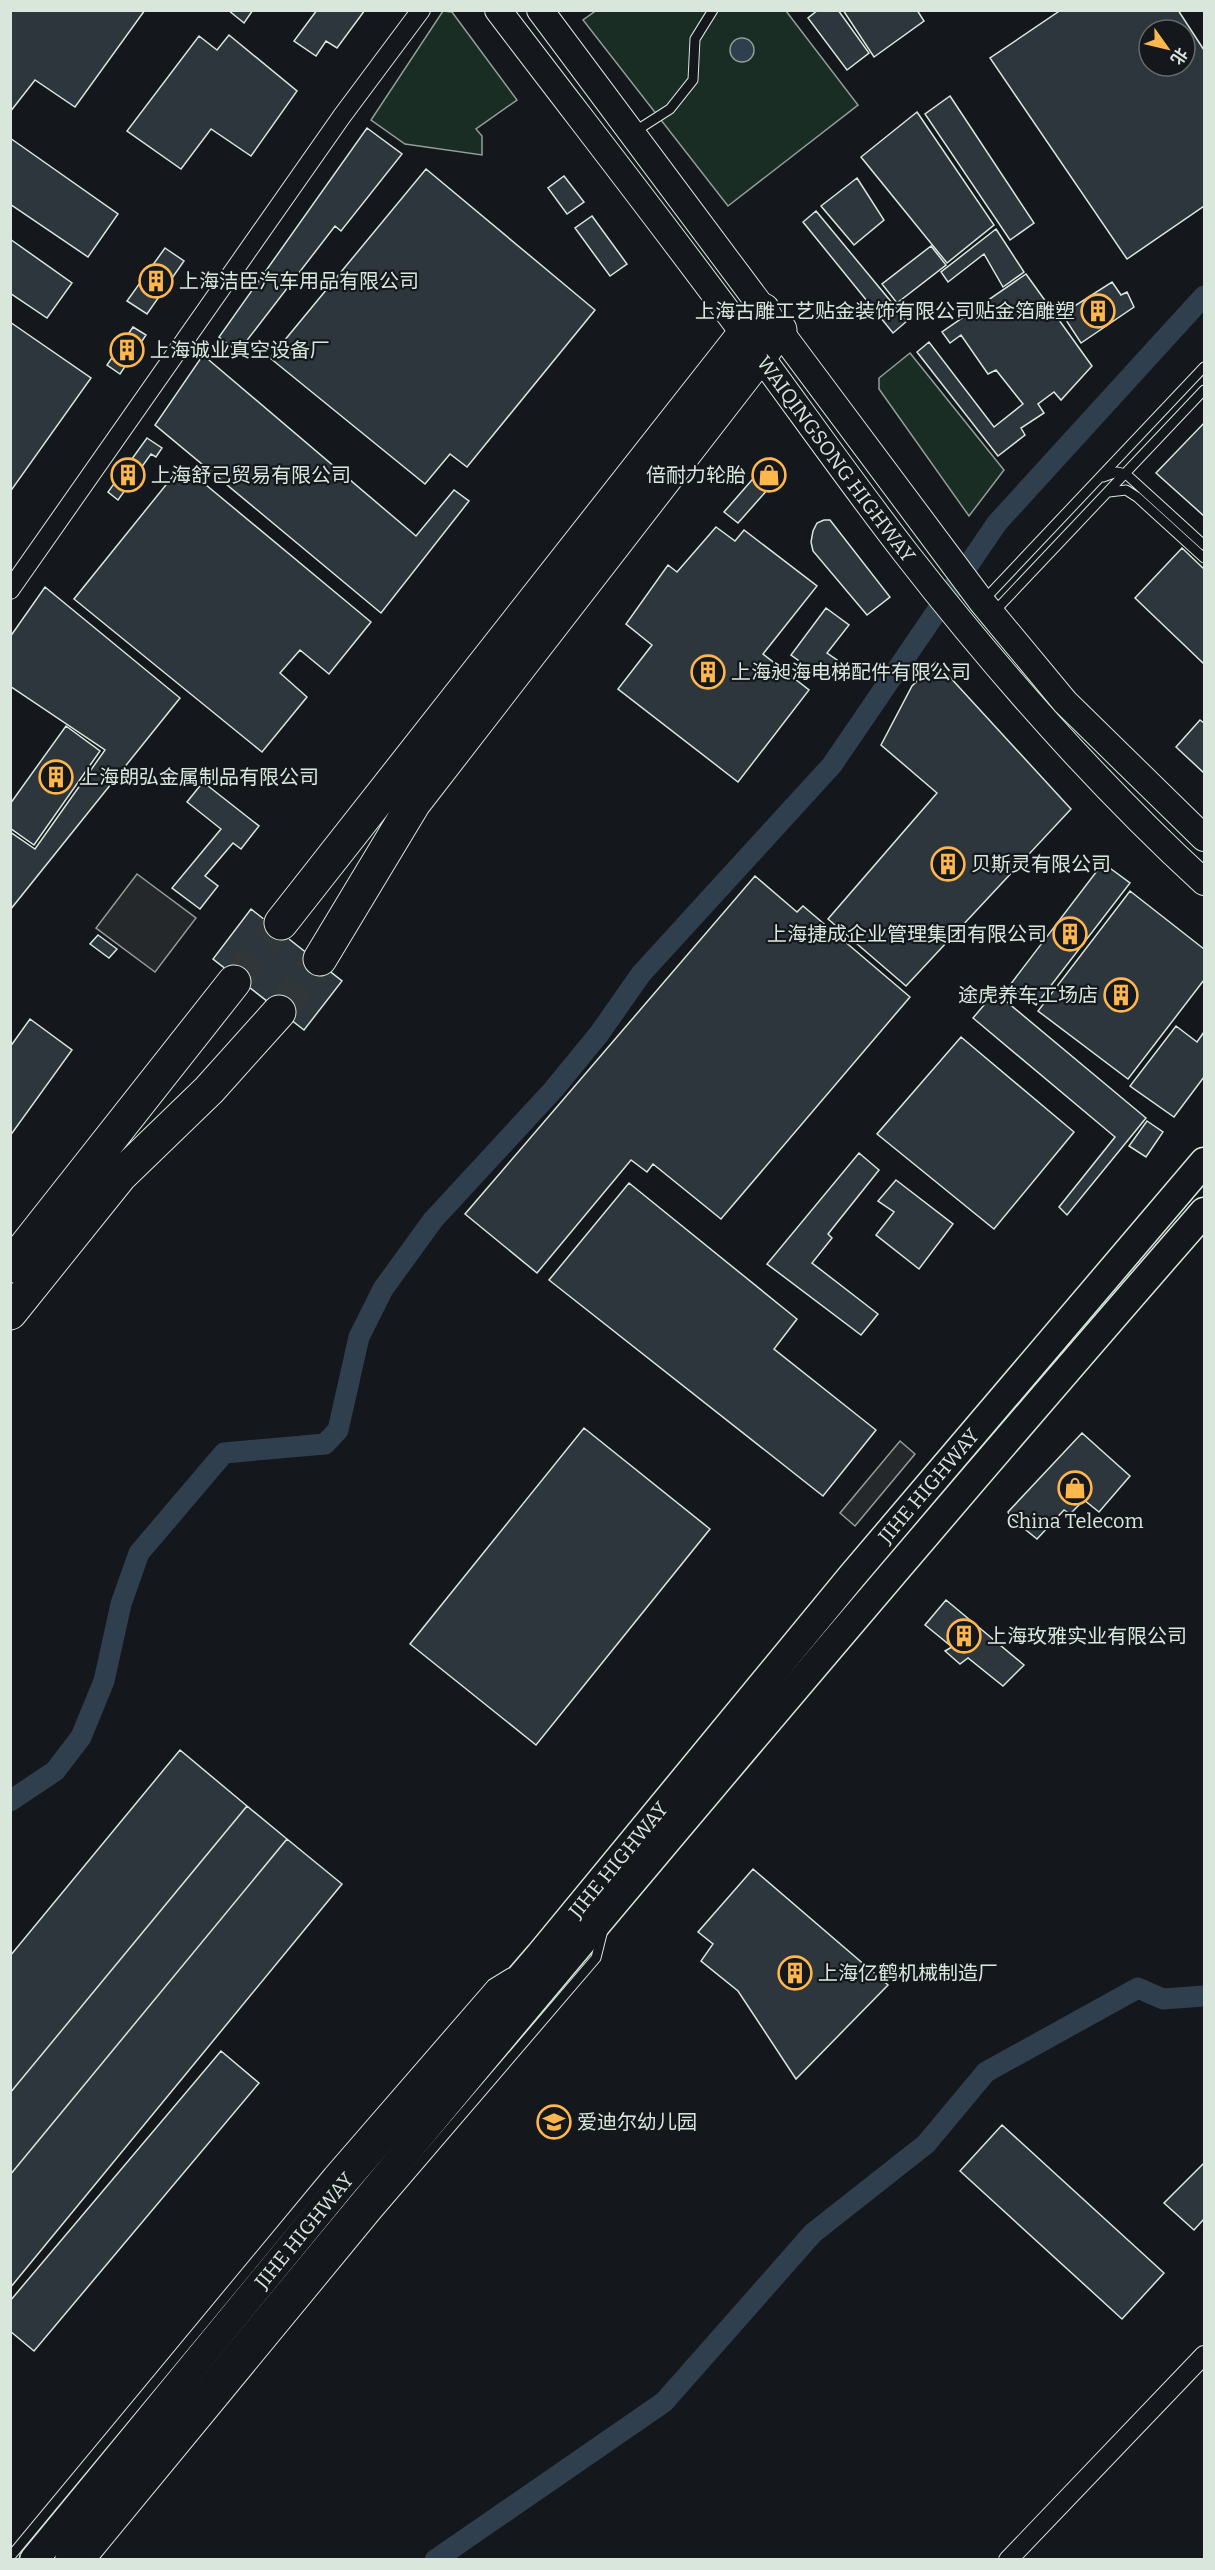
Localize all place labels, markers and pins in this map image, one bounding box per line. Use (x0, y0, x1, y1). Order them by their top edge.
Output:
building icon: 上海洁臣汽车用品有限公司 (138, 263, 174, 299)
place label: 上海洁臣汽车用品有限公司 (179, 269, 419, 293)
building icon: 上海古雕工艺贴金装饰有限公司贴金箔雕塑 (1080, 293, 1116, 329)
place label: 上海古雕工艺贴金装饰有限公司贴金箔雕塑 (695, 299, 1075, 323)
building icon: 上海诚业真空设备厂 (109, 332, 145, 368)
place label: 上海诚业真空设备厂 (150, 338, 330, 362)
building icon: 上海舒己贸易有限公司 (110, 457, 146, 493)
shop icon: 倍耐力轮胎 (751, 457, 787, 493)
place label: 上海舒己贸易有限公司 (151, 463, 351, 487)
place label: 倍耐力轮胎 (646, 463, 746, 487)
building icon: 上海昶海电梯配件有限公司 (690, 654, 726, 690)
place label: 上海昶海电梯配件有限公司 (731, 660, 971, 684)
building icon: 上海朗弘金属制品有限公司 (38, 759, 74, 795)
place label: 上海朗弘金属制品有限公司 (79, 765, 319, 789)
building icon: 贝斯灵有限公司 (930, 846, 966, 882)
place label: 贝斯灵有限公司 (971, 852, 1111, 876)
building icon: 上海捷成企业管理集团有限公司 (1052, 916, 1088, 952)
place label: 上海捷成企业管理集团有限公司 (767, 922, 1047, 946)
building icon: 途虎养车工场店 (1103, 977, 1139, 1013)
place label: 途虎养车工场店 (958, 983, 1098, 1007)
shop icon: China Telecom (1057, 1470, 1093, 1506)
place label: China Telecom (1006, 1509, 1144, 1533)
building icon: 上海玫雅实业有限公司 (946, 1618, 982, 1654)
place label: 上海玫雅实业有限公司 (987, 1624, 1187, 1648)
building icon: 上海亿鹤机械制造厂 (777, 1955, 813, 1991)
place label: 上海亿鹤机械制造厂 (818, 1961, 998, 1985)
school or university icon: 爱迪尔幼儿园 (536, 2104, 572, 2140)
place label: 爱迪尔幼儿园 (577, 2110, 697, 2134)

